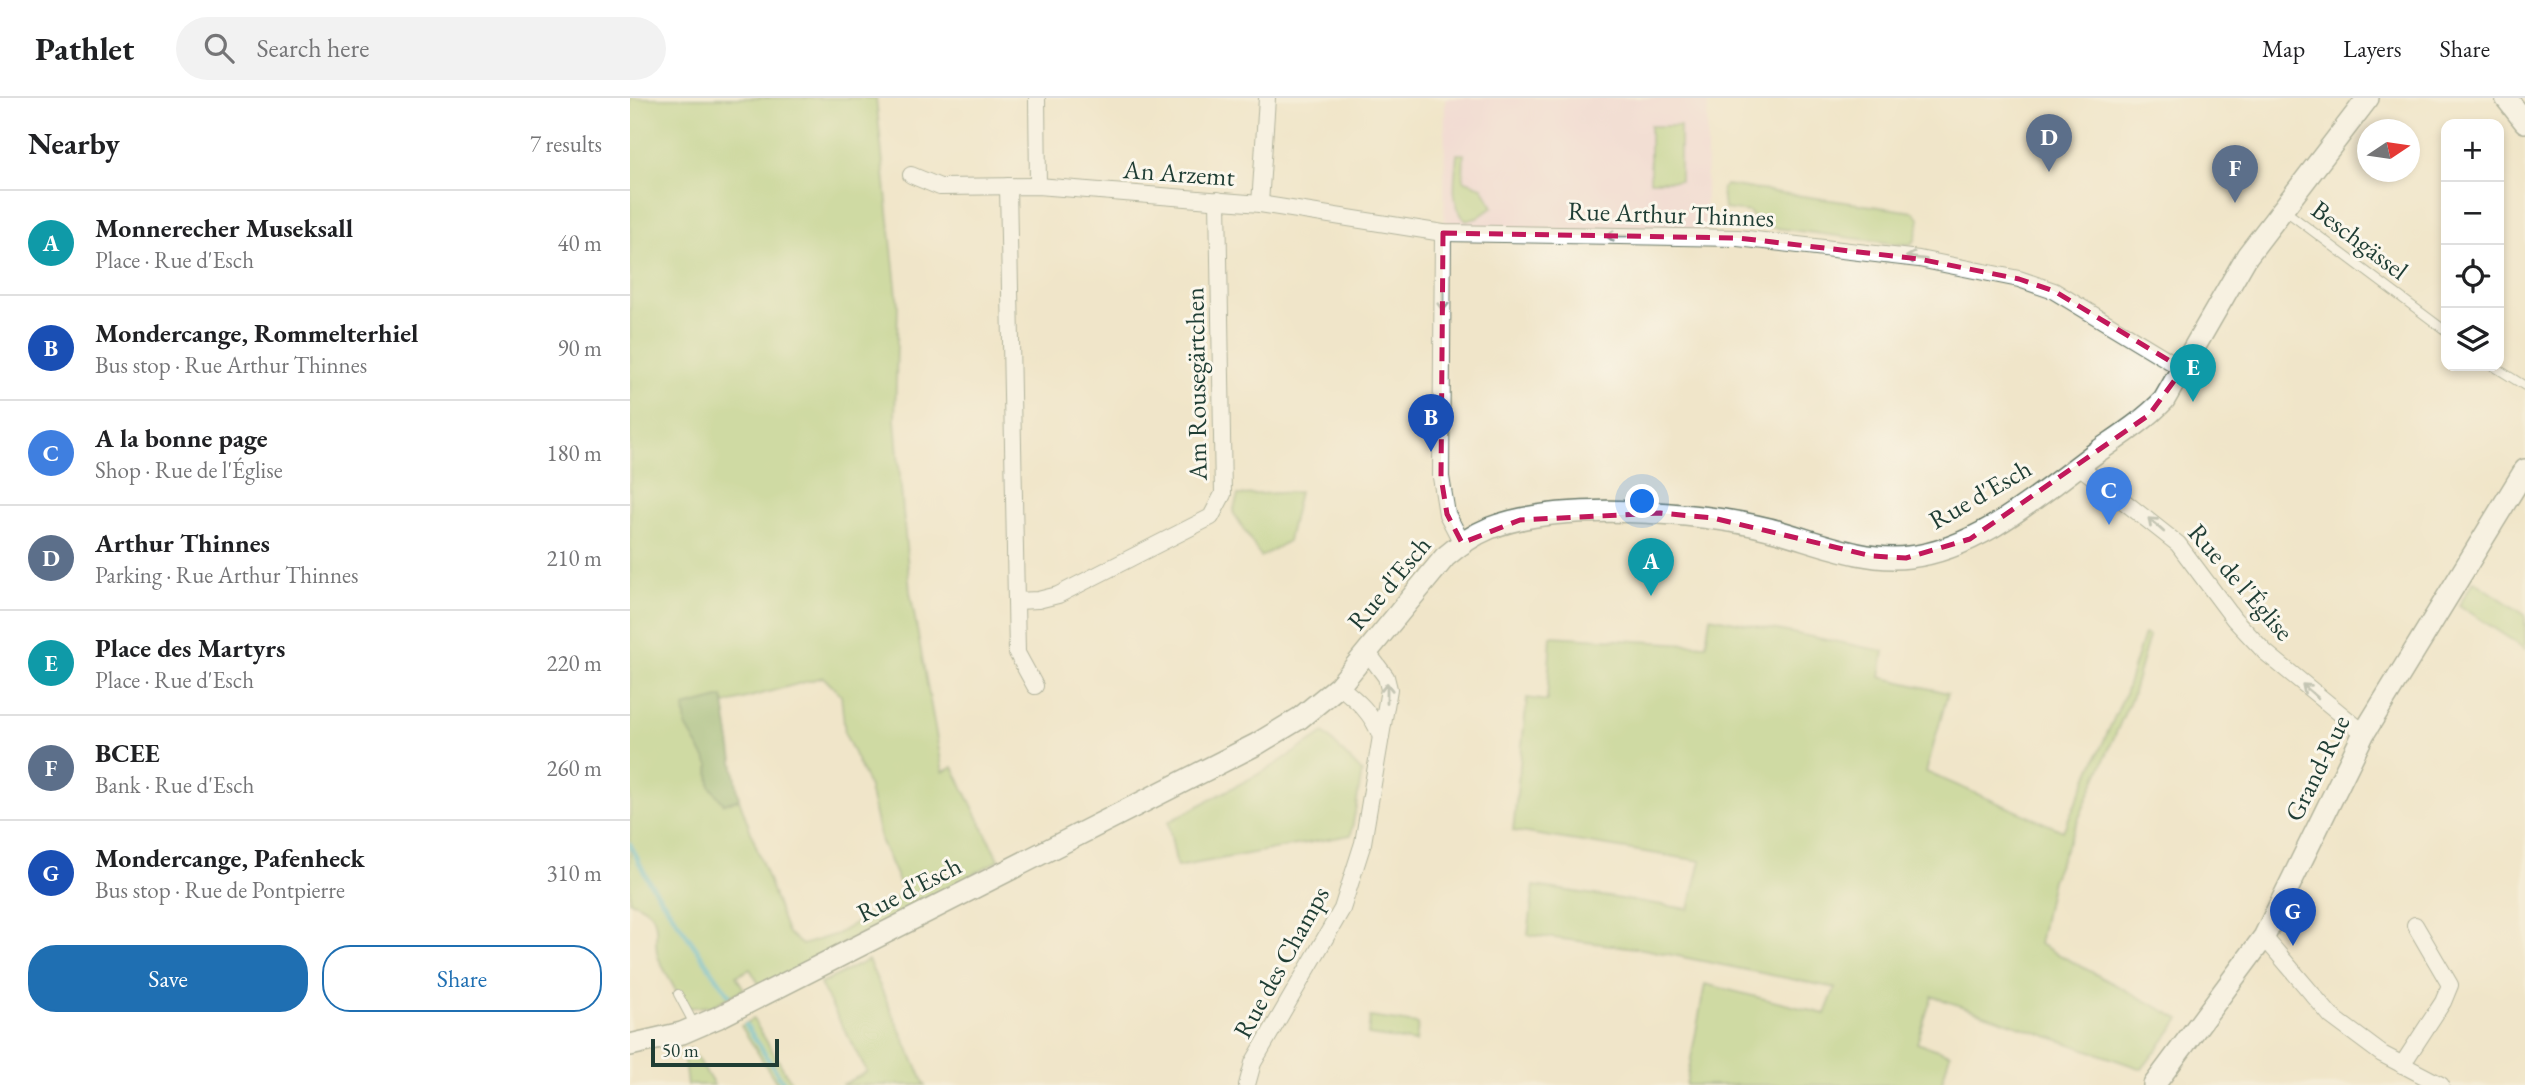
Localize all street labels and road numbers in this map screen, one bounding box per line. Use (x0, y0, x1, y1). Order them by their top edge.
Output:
street label: An Arzemt (1121, 152, 1236, 194)
street label: Rue Arthur Thinnes (1567, 193, 1775, 235)
street label: Beschgässel (2305, 193, 2415, 287)
street label: Am Rousegärtchen (1177, 287, 1215, 482)
street label: Rue d'Esch (1923, 451, 2037, 537)
street label: Rue de l'Église (2181, 516, 2301, 648)
street label: Rue d'Esch (1340, 529, 1438, 637)
street label: Grand-Rue (2277, 709, 2357, 827)
street label: Rue d'Esch (851, 848, 967, 930)
street label: Rue des Champs (1225, 880, 1337, 1044)

